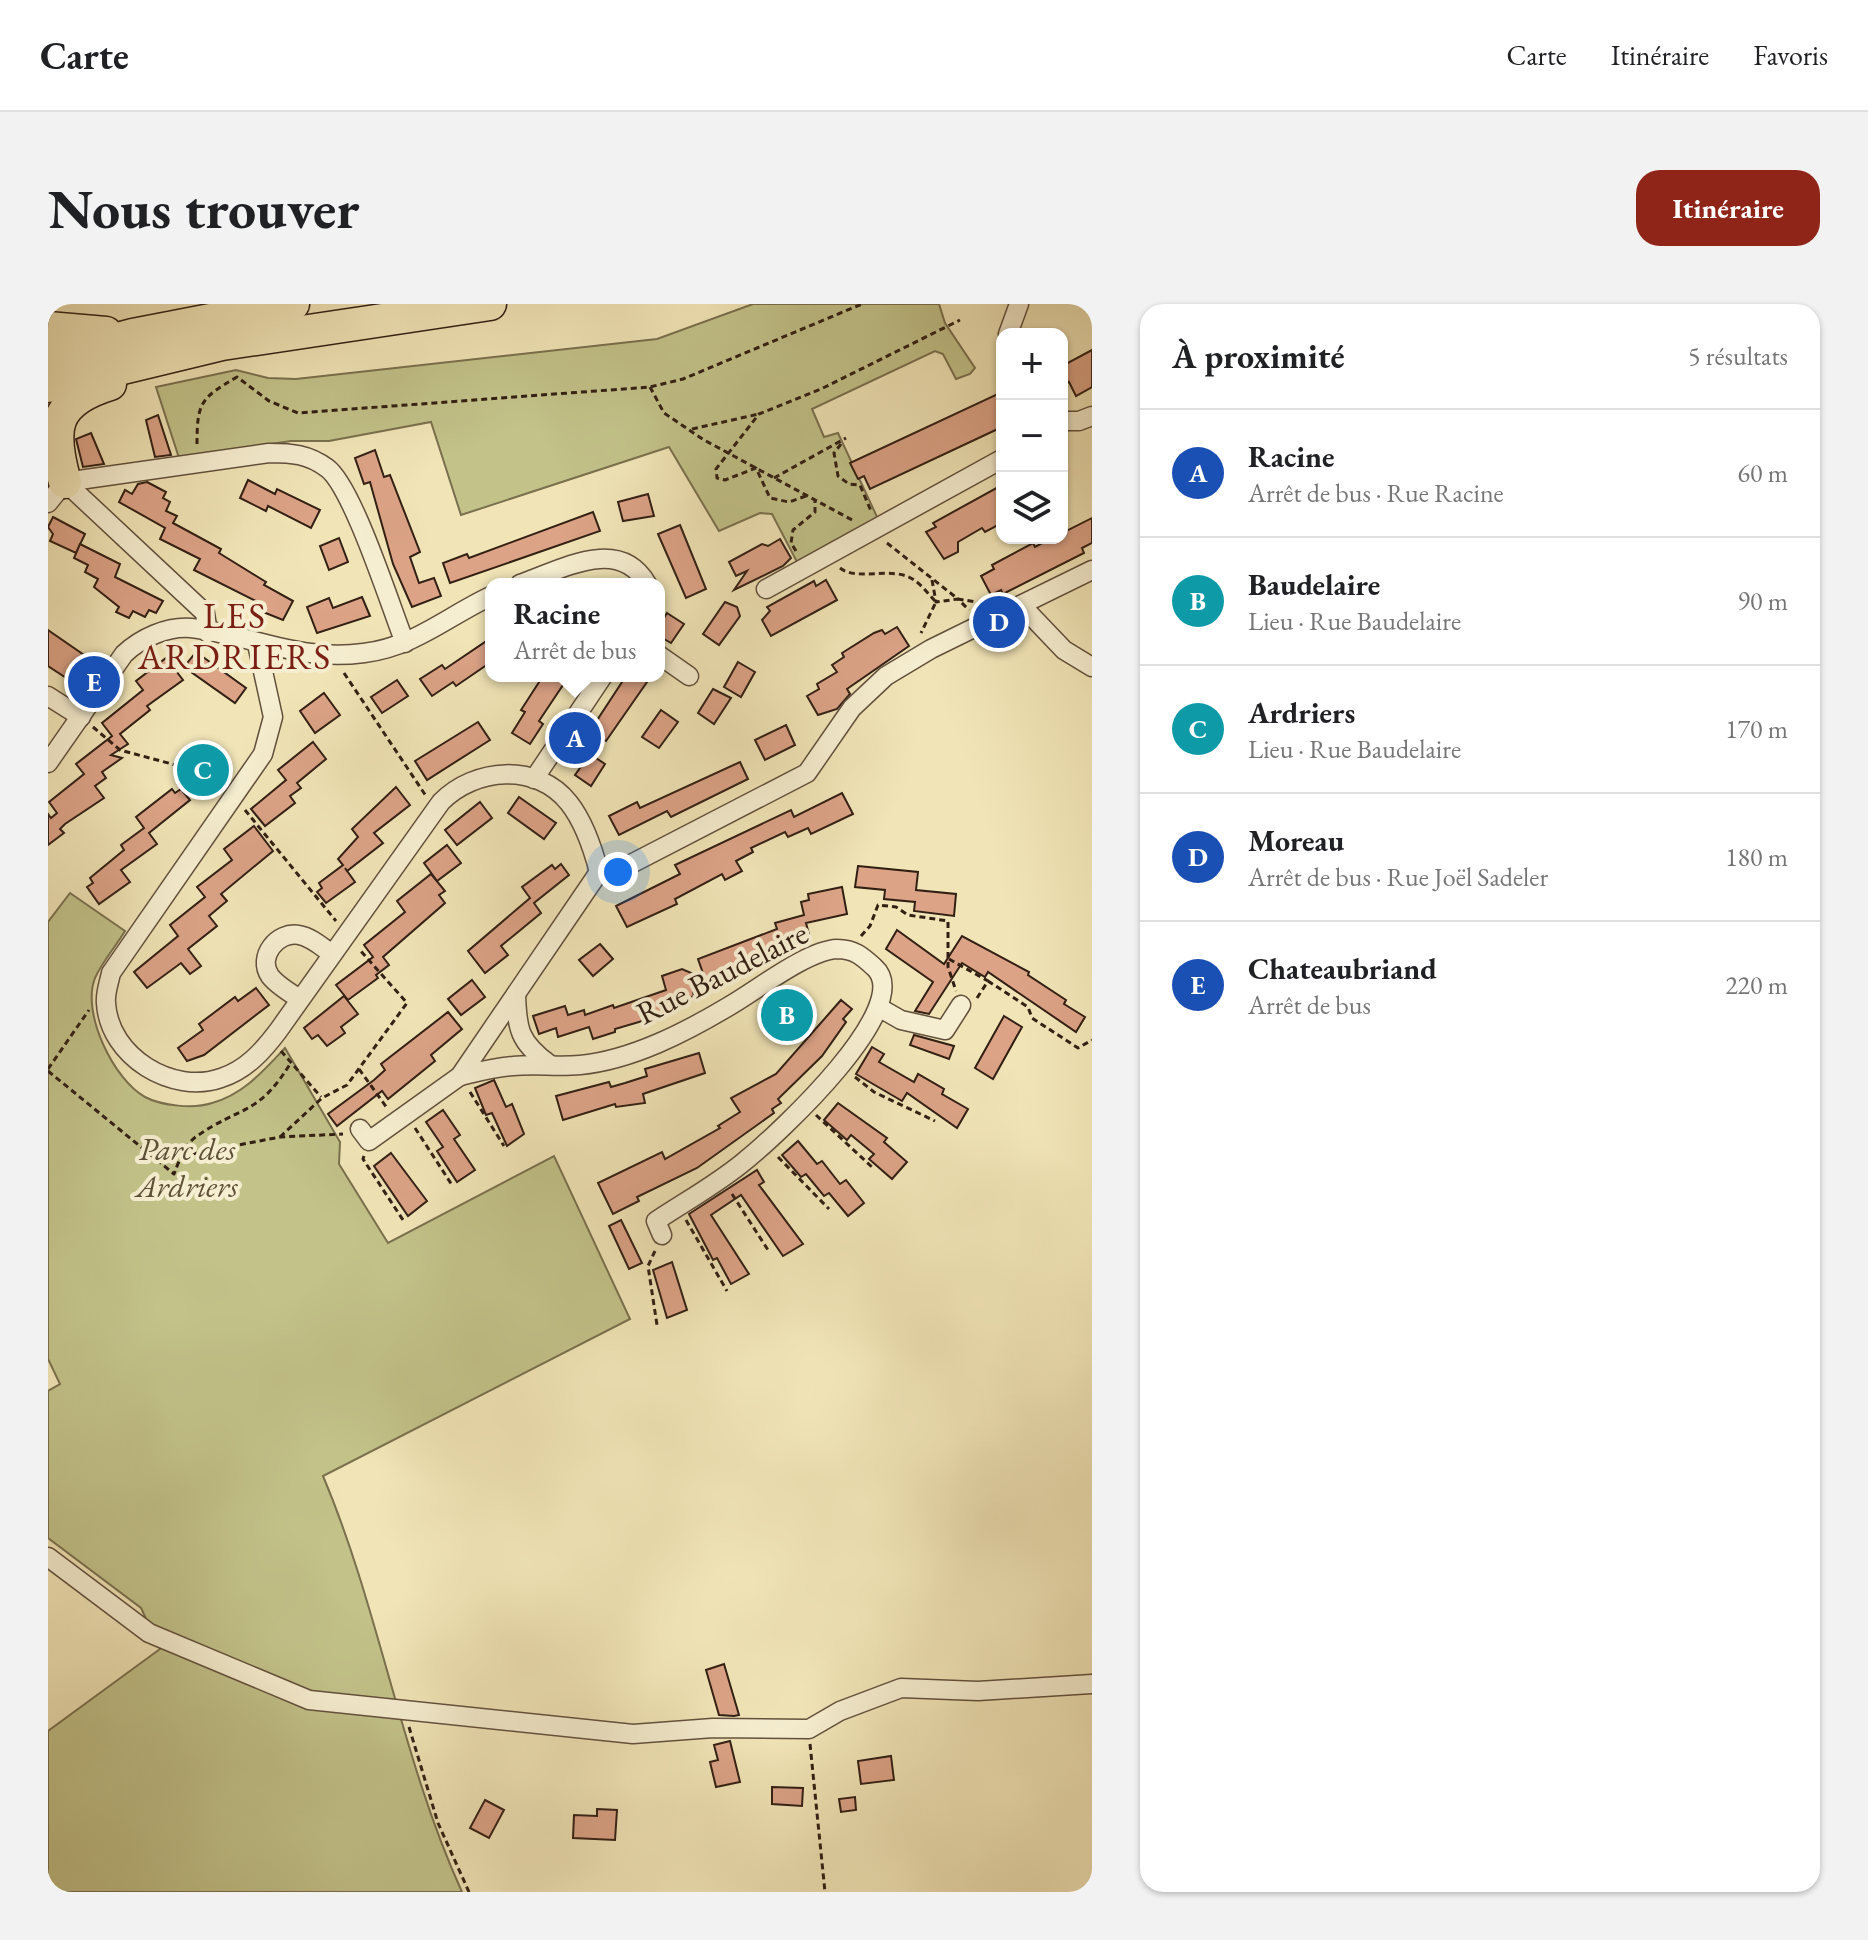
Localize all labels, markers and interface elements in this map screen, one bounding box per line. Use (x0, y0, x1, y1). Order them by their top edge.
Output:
text: Carte (40, 31, 129, 80)
text: Carte (1507, 37, 1567, 73)
text: Itinéraire (1611, 37, 1709, 73)
text: Favoris (1753, 37, 1828, 73)
button: Itinéraire (1636, 170, 1820, 246)
text: Nous trouver (48, 172, 360, 245)
map controls (996, 328, 1068, 544)
button: + (996, 328, 1068, 400)
text: À proximité (1172, 334, 1345, 378)
text: 5 résultats (1688, 339, 1788, 373)
button: − (996, 400, 1068, 472)
text: Racine (1248, 437, 1335, 476)
text: A (1189, 456, 1207, 490)
text: 60 m (1738, 456, 1788, 490)
button: layers (996, 472, 1068, 544)
text: Arrêt de bus · Rue Racine (1248, 476, 1504, 510)
text: Baudelaire (1248, 565, 1380, 604)
popup (485, 578, 665, 682)
text: B (1190, 584, 1206, 618)
text: 90 m (1738, 584, 1788, 618)
district label: LES ARDRIERS (137, 592, 332, 680)
pin: D (973, 592, 1025, 652)
text: Racine (514, 594, 600, 633)
text: Lieu · Rue Baudelaire (1248, 604, 1461, 638)
text: Arrêt de bus (514, 633, 636, 667)
pin: E (68, 652, 120, 712)
text: Ardriers (1248, 693, 1355, 732)
pin: A (549, 708, 601, 768)
text: C (1189, 712, 1207, 746)
text: 170 m (1725, 712, 1788, 746)
text: Lieu · Rue Baudelaire (1248, 732, 1461, 766)
pin: C (177, 740, 229, 800)
text: Moreau (1248, 821, 1344, 860)
text: D (1188, 840, 1208, 874)
text: 180 m (1725, 840, 1788, 874)
your location (598, 852, 638, 892)
text: Arrêt de bus · Rue Joël Sadeler (1248, 860, 1548, 894)
street label: Rue Baudelaire (630, 913, 814, 1033)
text: Chateaubriand (1248, 949, 1437, 988)
text: E (1191, 968, 1205, 1002)
text: 220 m (1725, 968, 1788, 1002)
pin: B (761, 985, 813, 1045)
text: Arrêt de bus (1248, 988, 1371, 1022)
park label: Parc des Ardriers (134, 1128, 238, 1207)

